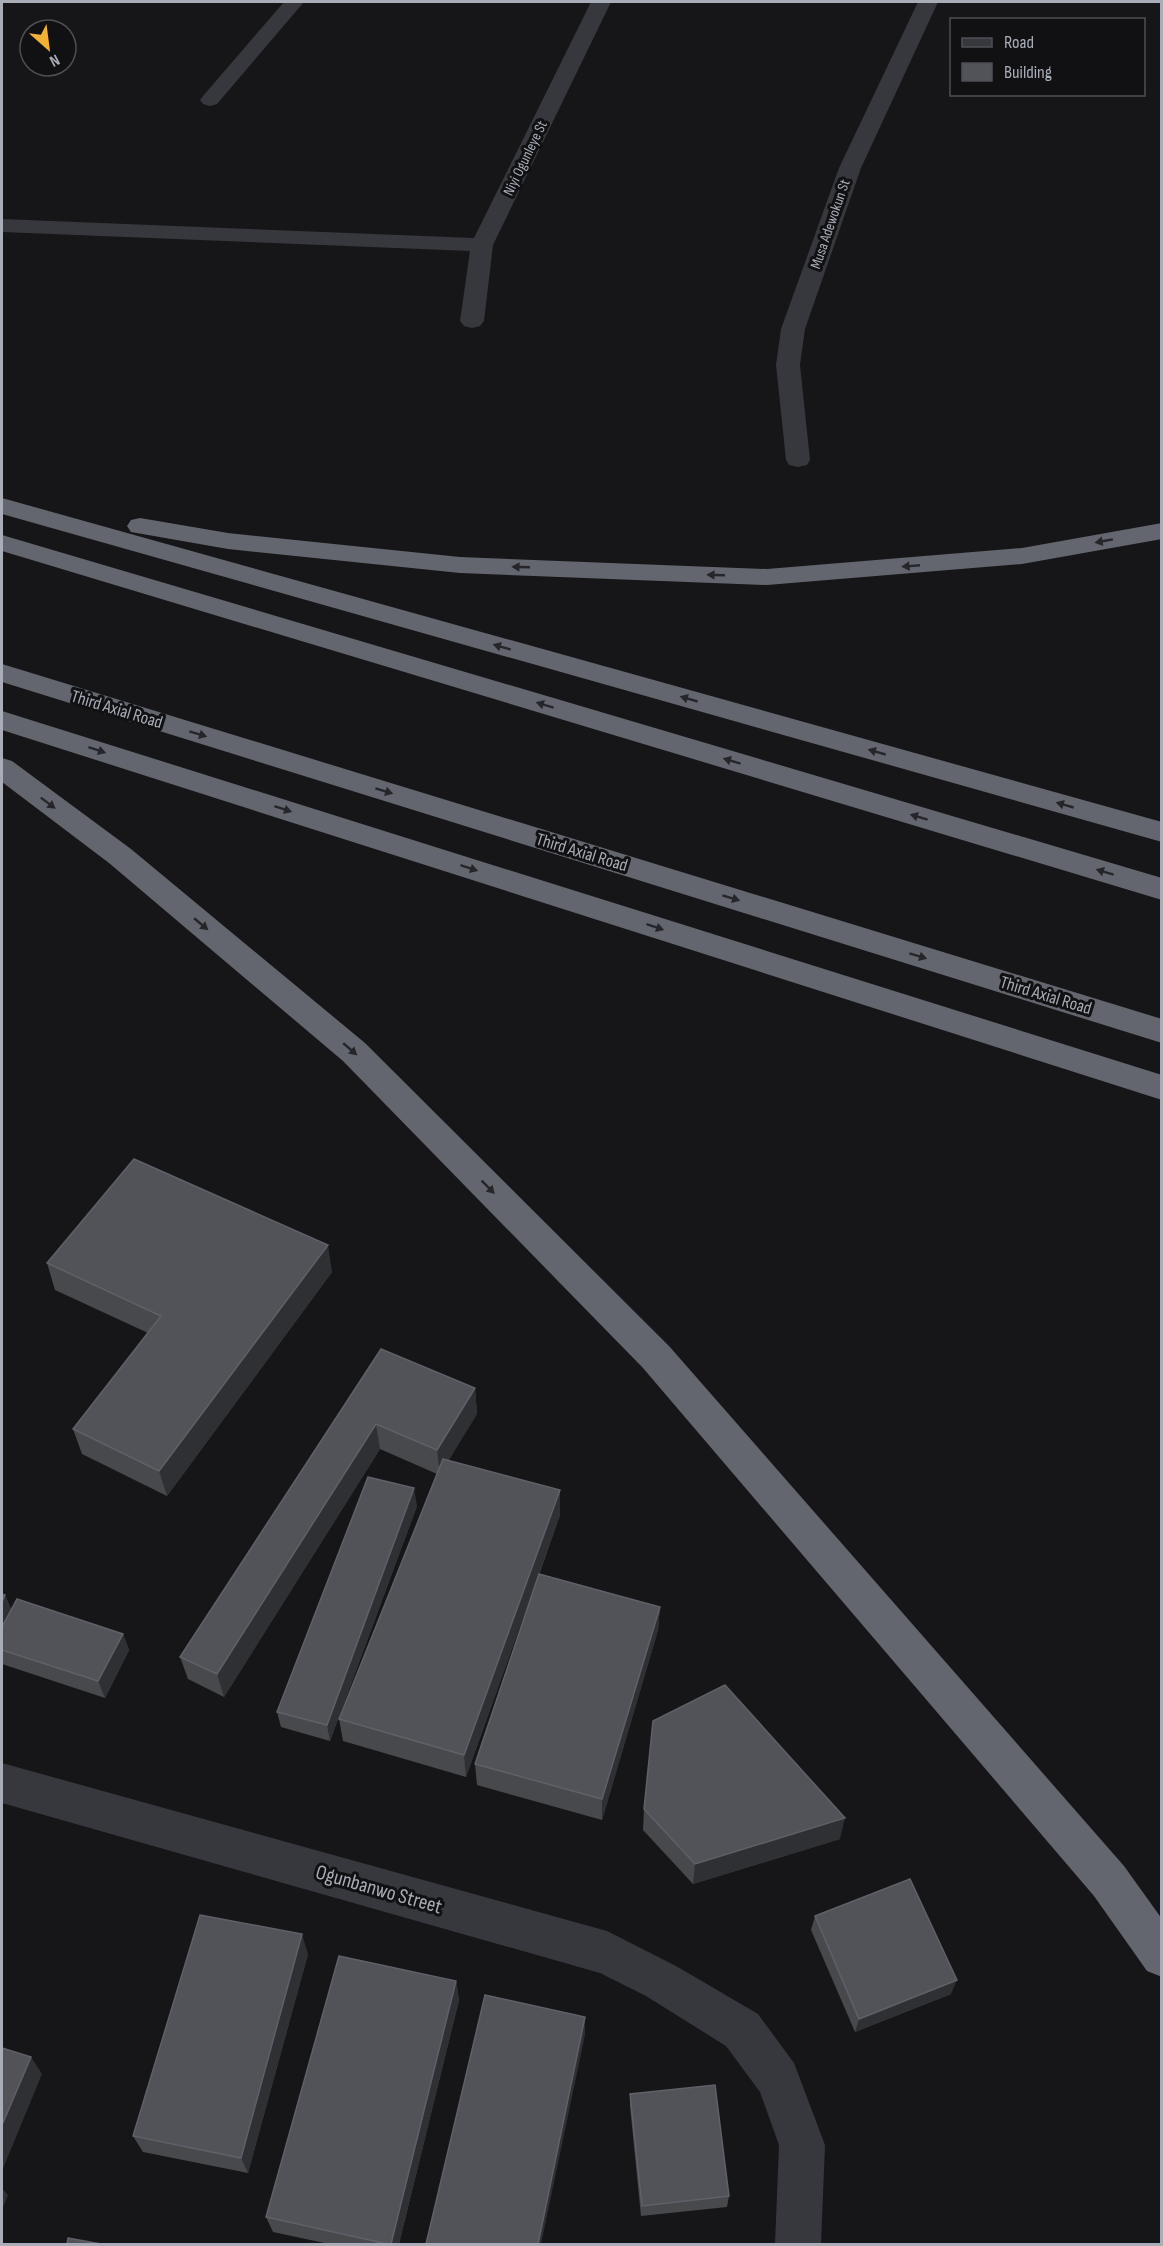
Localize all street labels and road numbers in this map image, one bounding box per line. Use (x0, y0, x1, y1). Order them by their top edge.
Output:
street label: Niyi Ogunleye St (499, 117, 552, 199)
street label: Musa Adewokun St (806, 176, 855, 271)
street label: Third Axial Road (69, 686, 165, 733)
street label: Third Axial Road (534, 829, 630, 876)
street label: Third Axial Road (998, 972, 1094, 1019)
street label: Ogunbanwo Street (313, 1860, 445, 1919)

